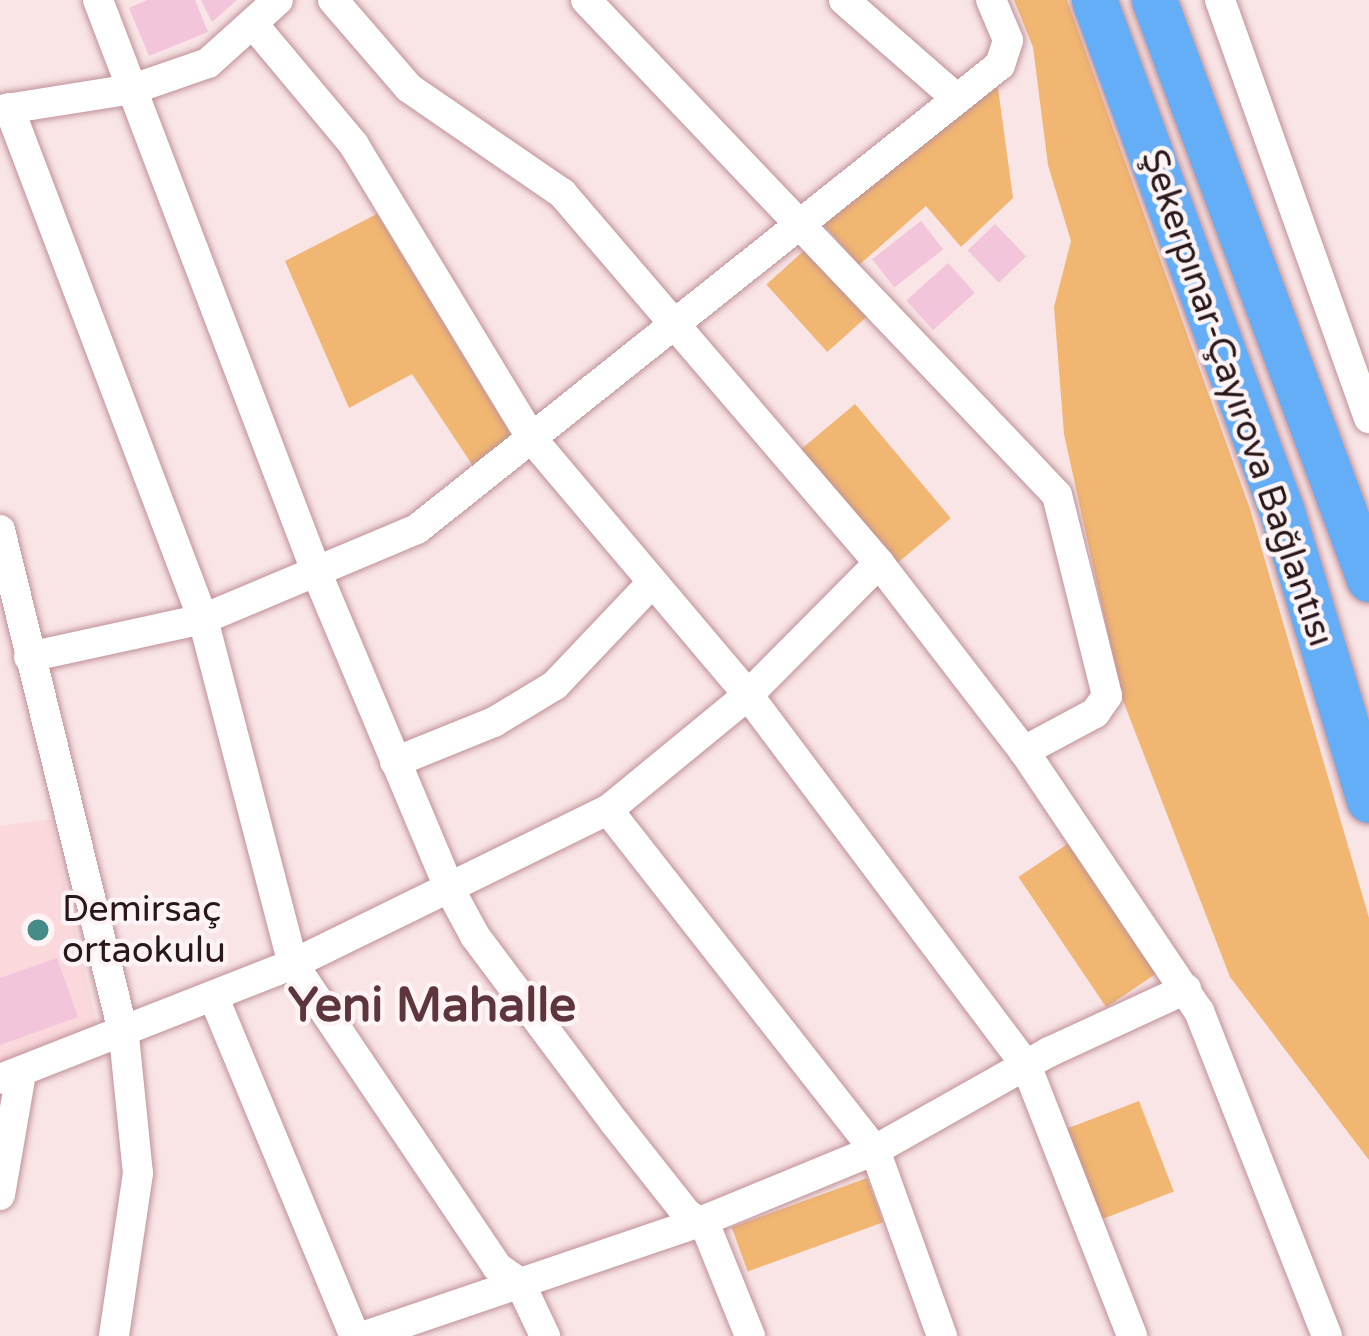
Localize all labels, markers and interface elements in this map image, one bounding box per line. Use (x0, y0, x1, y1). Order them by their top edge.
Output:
street label: Şekerpınar-Çayırova Bağlantısı (1132, 144, 1342, 652)
place label: Demirsaç ortaokulu (62, 887, 226, 972)
marker: Demirsaç ortaokulu (25, 917, 51, 943)
district label: Yeni Mahalle (288, 978, 576, 1036)

